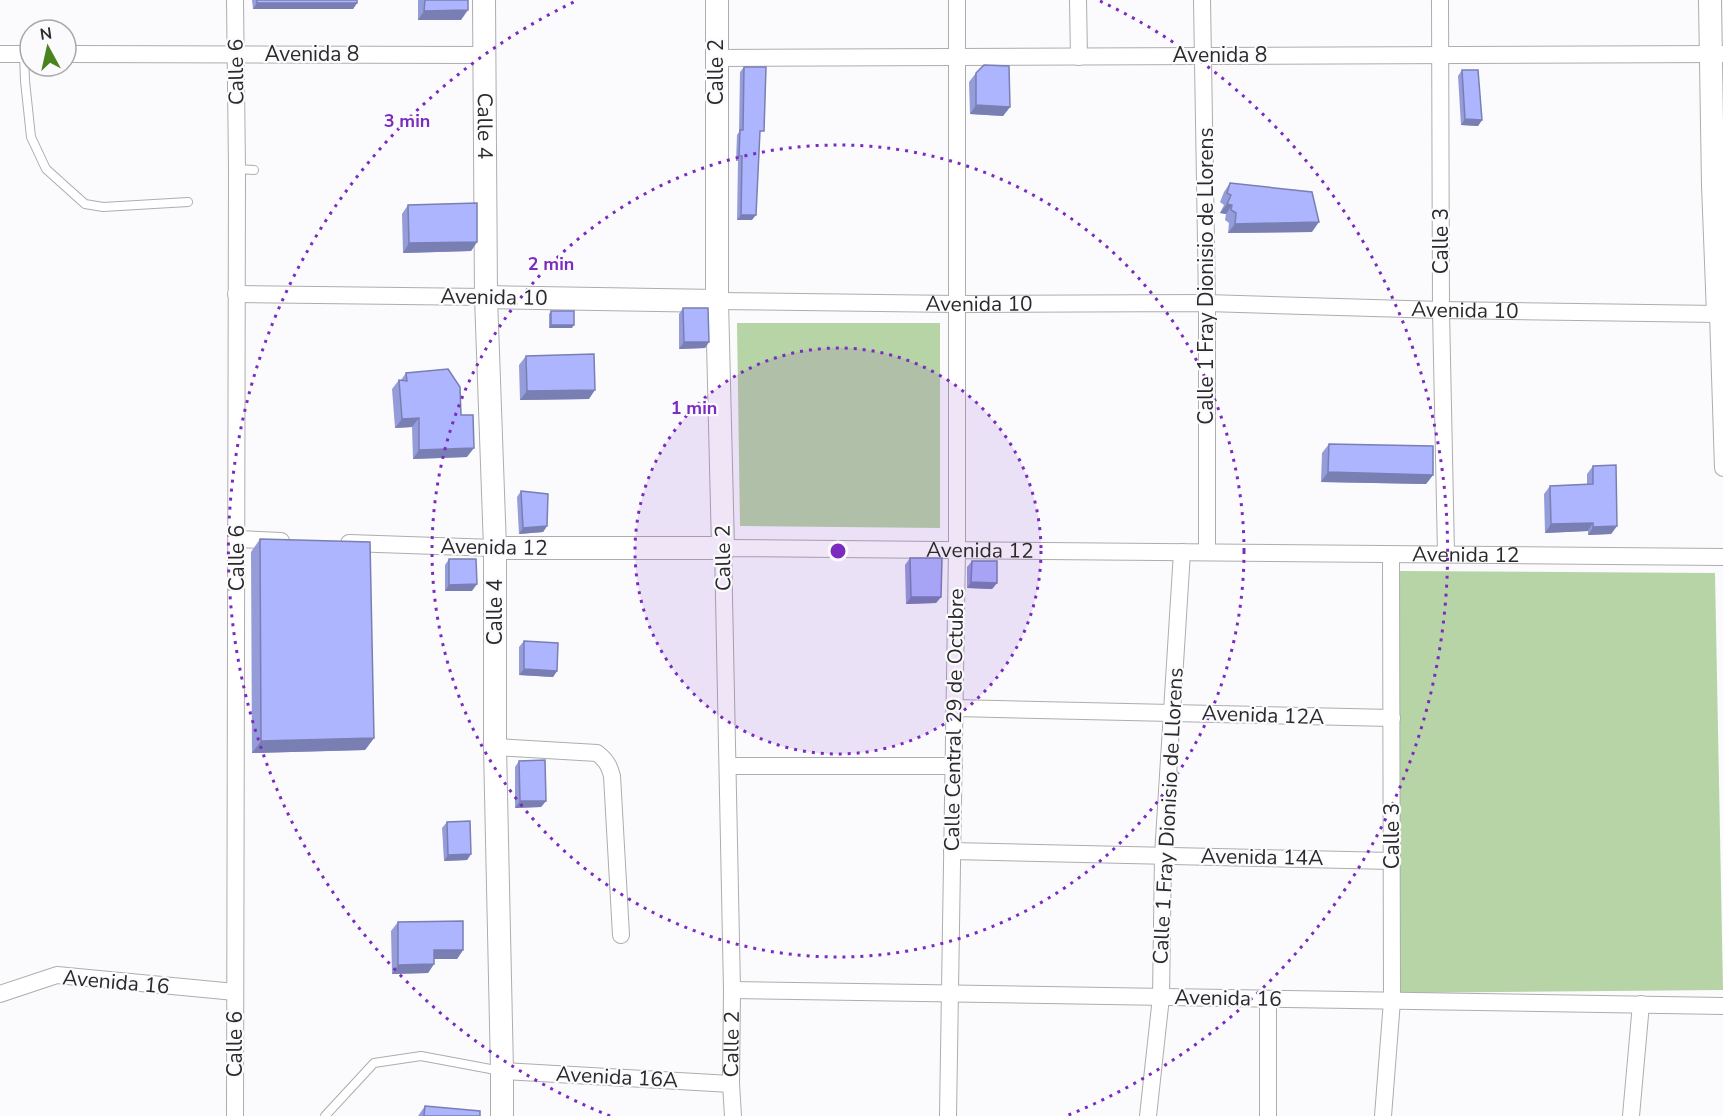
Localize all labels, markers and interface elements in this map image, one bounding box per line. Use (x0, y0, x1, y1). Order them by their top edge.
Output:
north arrow (18, 18, 78, 78)
text: N (39, 22, 54, 46)
street label: Calle 6 (221, 39, 251, 105)
street label: Calle 2 (702, 39, 730, 105)
street label: Avenida 8 (265, 40, 359, 68)
street label: Avenida 8 (1173, 41, 1267, 69)
street label: Calle 4 (471, 93, 499, 159)
text: 3 min (384, 109, 430, 133)
street label: Calle 1 Fray Dionisio de Llorens (1192, 127, 1220, 425)
street label: Calle 3 (1427, 208, 1455, 274)
text: 2 min (528, 252, 574, 276)
street label: Avenida 10 (440, 282, 548, 312)
street label: Avenida 10 (925, 290, 1033, 318)
street label: Avenida 10 (1411, 295, 1519, 325)
text: 1 min (671, 396, 717, 420)
street label: Calle 6 (223, 525, 251, 591)
street label: Calle 2 (708, 525, 738, 591)
street label: Avenida 12 (440, 532, 548, 562)
street label: Avenida 12 (926, 536, 1034, 565)
street label: Avenida 12 (1412, 540, 1520, 569)
centre of rings (828, 541, 848, 561)
street label: Calle 4 (481, 579, 509, 645)
street label: Calle Central 29 de Octubre (938, 588, 970, 852)
street label: Calle 1 Fray Dionisio de Llorens (1146, 667, 1190, 965)
street label: Avenida 12A (1201, 699, 1325, 731)
street label: Calle 3 (1378, 803, 1406, 869)
street label: Avenida 14A (1200, 842, 1324, 872)
street label: Avenida 16 (61, 963, 171, 1001)
street label: Avenida 16 (1174, 983, 1282, 1013)
street label: Calle 6 (221, 1011, 249, 1077)
street label: Calle 2 (717, 1011, 746, 1077)
street label: Avenida 16A (555, 1060, 679, 1094)

